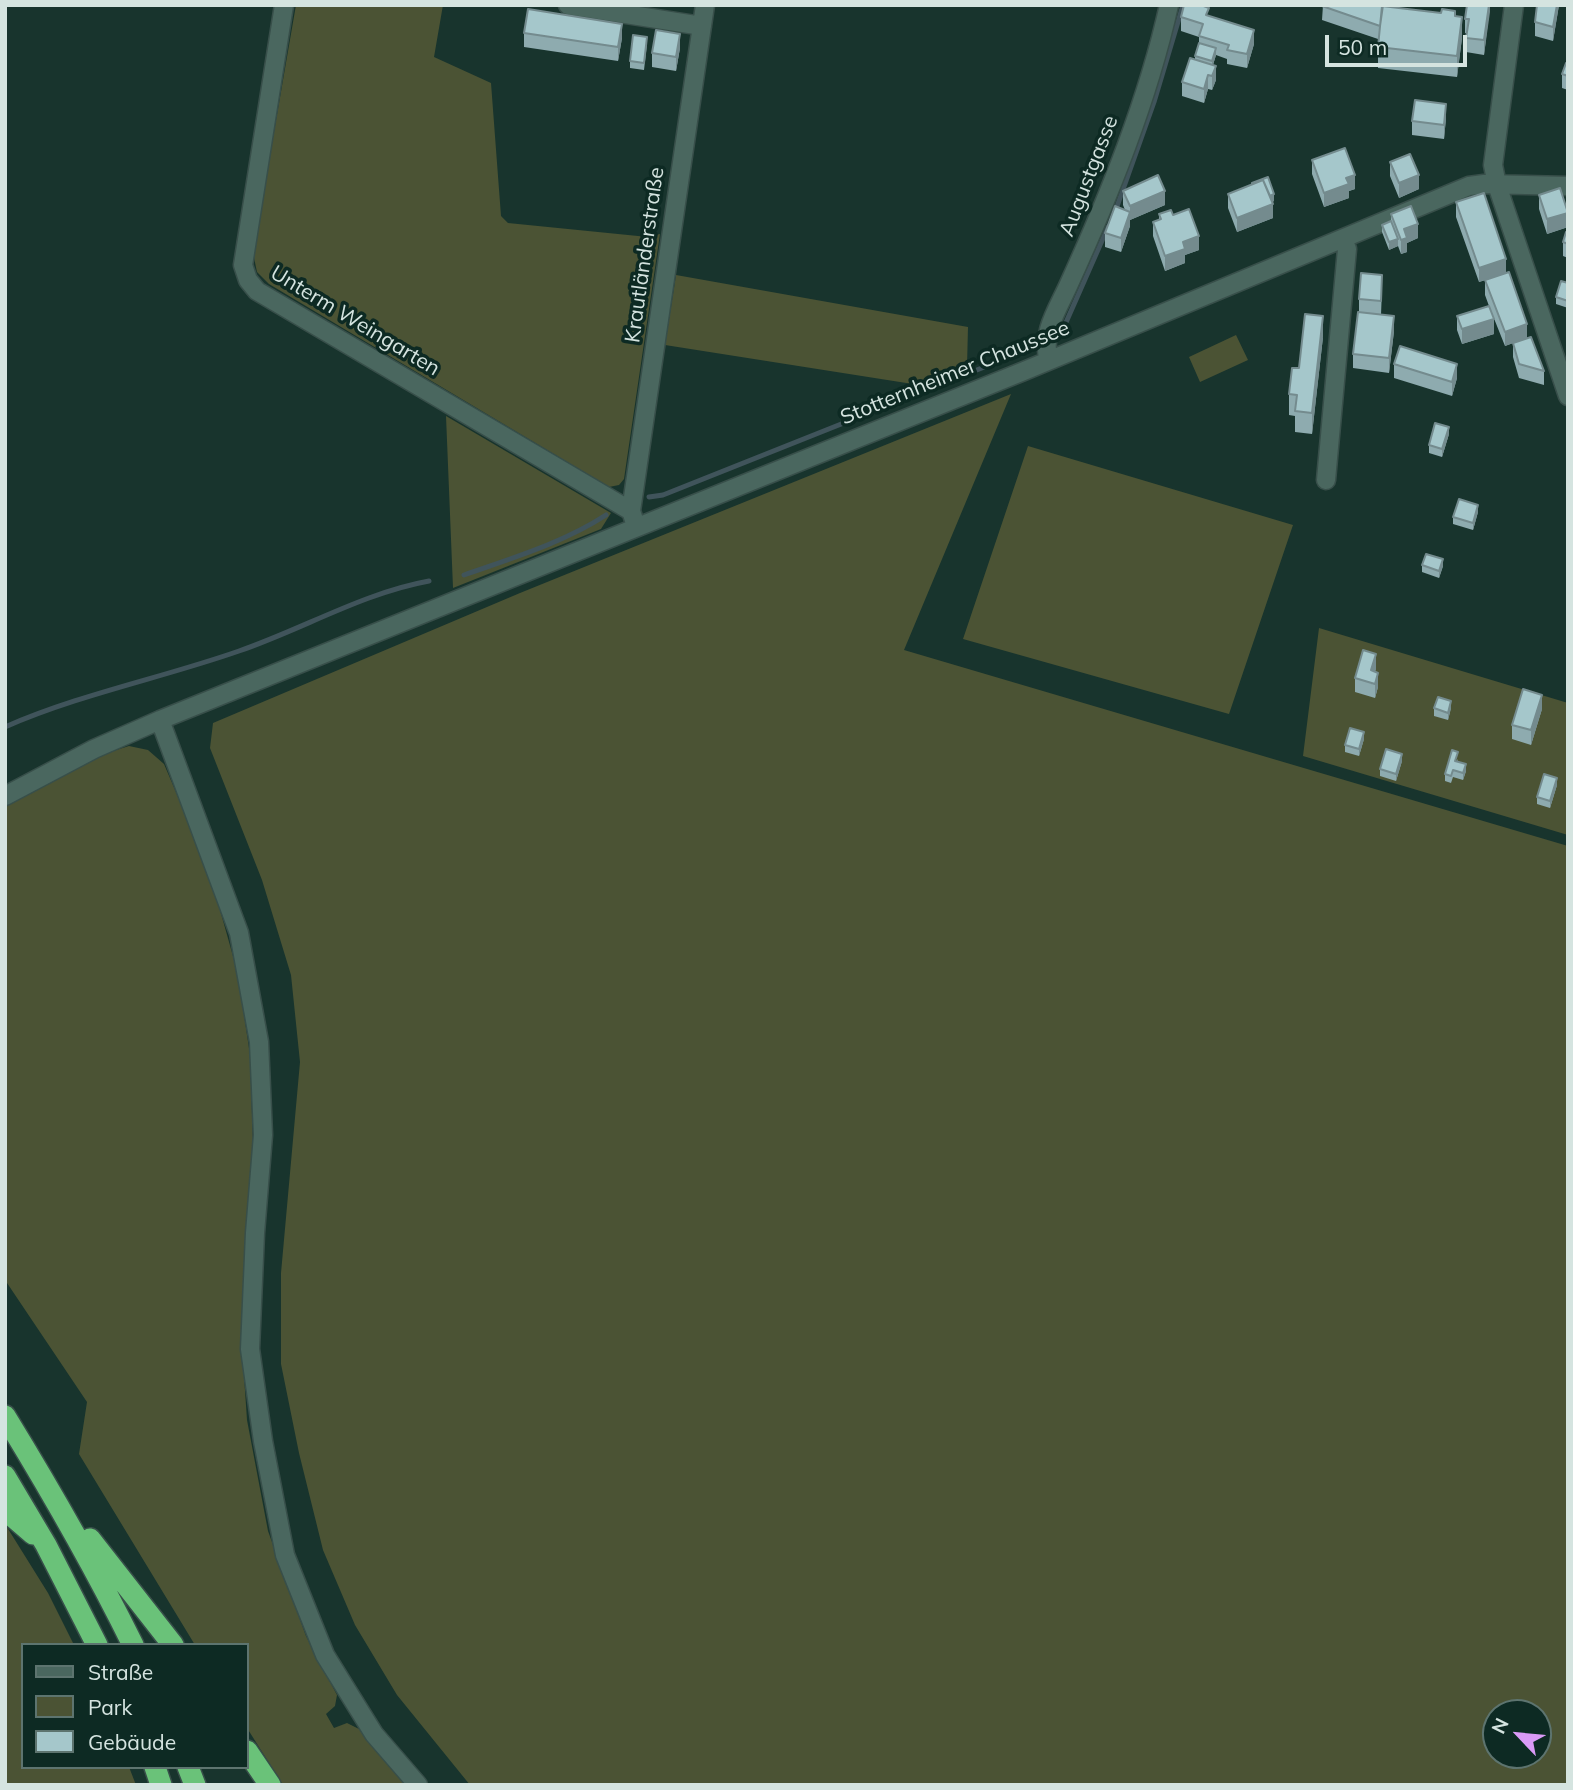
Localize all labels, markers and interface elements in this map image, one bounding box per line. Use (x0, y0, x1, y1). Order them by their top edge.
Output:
scale bar (1328, 21, 1470, 65)
text: 50 m (1338, 34, 1387, 60)
street label: Augustgasse (1054, 112, 1124, 240)
street label: Krautländerstraße (620, 166, 670, 344)
street label: Unterm Weingarten (266, 260, 444, 382)
street label: Stotternheimer Chaussee (837, 316, 1073, 430)
legend (21, 1643, 248, 1769)
text: Straße (88, 1659, 153, 1685)
text: Park (88, 1694, 132, 1720)
north arrow (1482, 1699, 1552, 1769)
text: N (1486, 1714, 1514, 1737)
text: Gebäude (88, 1729, 176, 1755)

